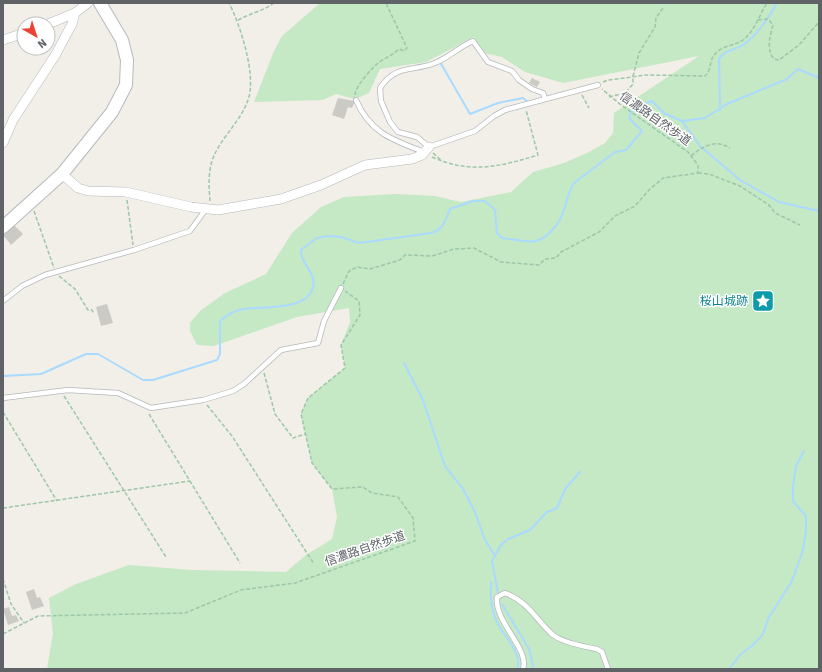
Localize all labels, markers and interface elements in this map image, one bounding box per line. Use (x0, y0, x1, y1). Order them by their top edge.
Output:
north arrow (16, 16, 56, 56)
text: N (35, 36, 49, 51)
street label: 信濃路自然歩道 (616, 89, 694, 149)
place icon: 桜山城跡 (750, 288, 776, 314)
place label: 桜山城跡 (700, 294, 748, 309)
street label: 信濃路自然歩道 (323, 528, 407, 570)

